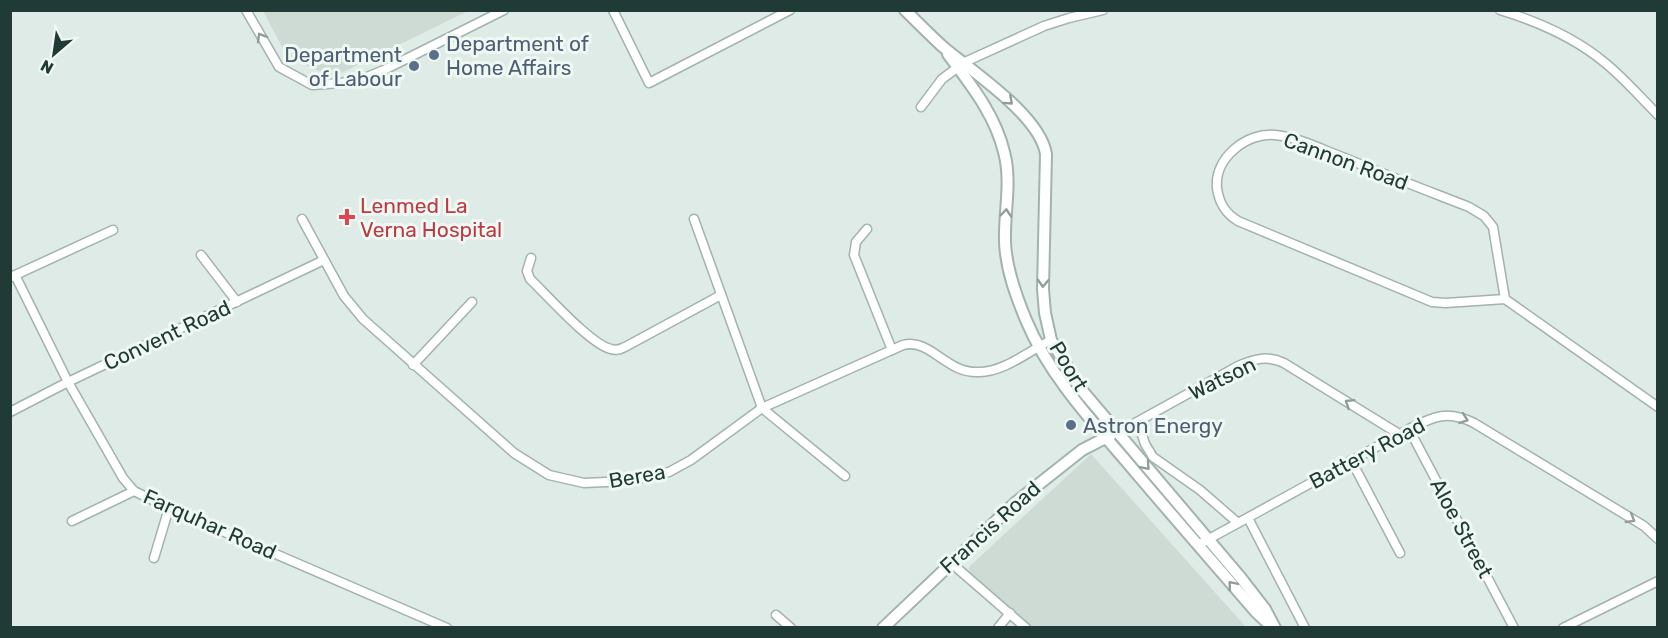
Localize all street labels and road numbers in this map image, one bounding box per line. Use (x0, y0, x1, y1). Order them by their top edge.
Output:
street label: Cannon Road (1280, 127, 1412, 195)
street label: Convent Road (100, 295, 234, 375)
street label: Poort (1044, 337, 1094, 395)
street label: Watson (1184, 351, 1260, 405)
street label: Battery Road (1305, 412, 1429, 494)
street label: Berea (607, 459, 667, 493)
street label: Aloe Street (1425, 474, 1499, 582)
street label: Francis Road (935, 475, 1045, 579)
street label: Farquhar Road (140, 484, 280, 564)

